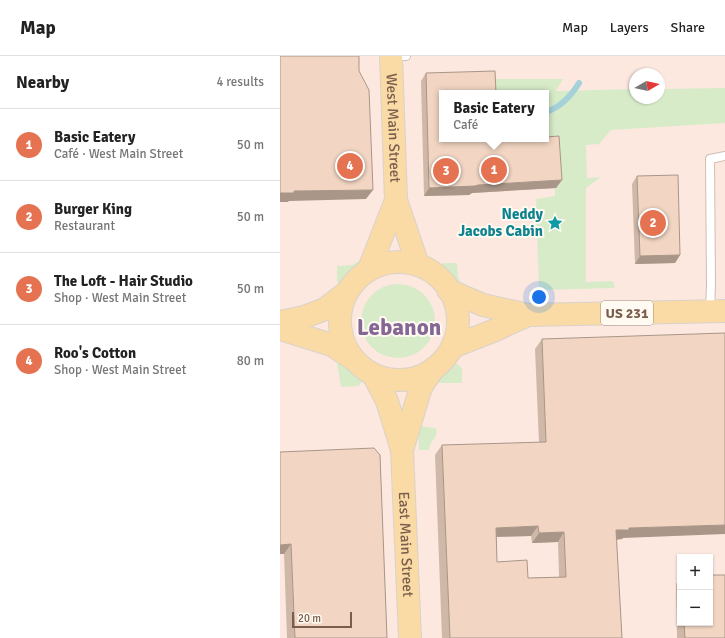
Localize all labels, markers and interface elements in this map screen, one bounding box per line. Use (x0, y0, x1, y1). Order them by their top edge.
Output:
text: Map (20, 16, 56, 40)
text: Map (562, 19, 588, 36)
text: Layers (610, 19, 649, 36)
text: Share (671, 19, 705, 36)
north arrow (629, 68, 665, 104)
text: Nearby (16, 72, 69, 93)
street label: West Main Street (383, 73, 404, 183)
text: 4 results (216, 74, 264, 90)
popup (439, 90, 549, 142)
text: Basic Eatery (453, 99, 535, 117)
text: Café (453, 117, 478, 133)
text: Basic Eatery (54, 128, 135, 146)
text: 1 (25, 137, 33, 153)
text: 50 m (237, 137, 264, 153)
text: Café · West Main Street (54, 146, 183, 162)
pin: 4 (337, 151, 363, 181)
pin: 1 (481, 155, 507, 185)
pin: 3 (433, 156, 459, 186)
text: Burger King (54, 200, 132, 218)
place label: Neddy Jacobs Cabin (458, 205, 544, 240)
pin: 2 (640, 208, 666, 238)
text: 2 (25, 209, 33, 225)
text: 50 m (237, 209, 264, 225)
place icon: Neddy Jacobs Cabin (546, 214, 564, 232)
text: Restaurant (54, 218, 115, 234)
text: The Loft - Hair Studio (54, 272, 193, 290)
text: 3 (25, 281, 33, 297)
text: 50 m (237, 281, 264, 297)
your location (529, 287, 549, 307)
text: Shop · West Main Street (54, 290, 186, 306)
road number: US 231 (601, 301, 653, 325)
district label: Lebanon (357, 313, 441, 342)
text: Roo's Cotton (54, 344, 136, 362)
text: 4 (25, 353, 33, 369)
text: 80 m (237, 353, 264, 369)
text: Shop · West Main Street (54, 362, 186, 378)
street label: East Main Street (395, 491, 417, 597)
map controls (677, 554, 713, 626)
button: + (677, 554, 713, 590)
button: − (677, 590, 713, 626)
scale bar (292, 610, 352, 629)
text: 20 m (298, 612, 321, 625)

